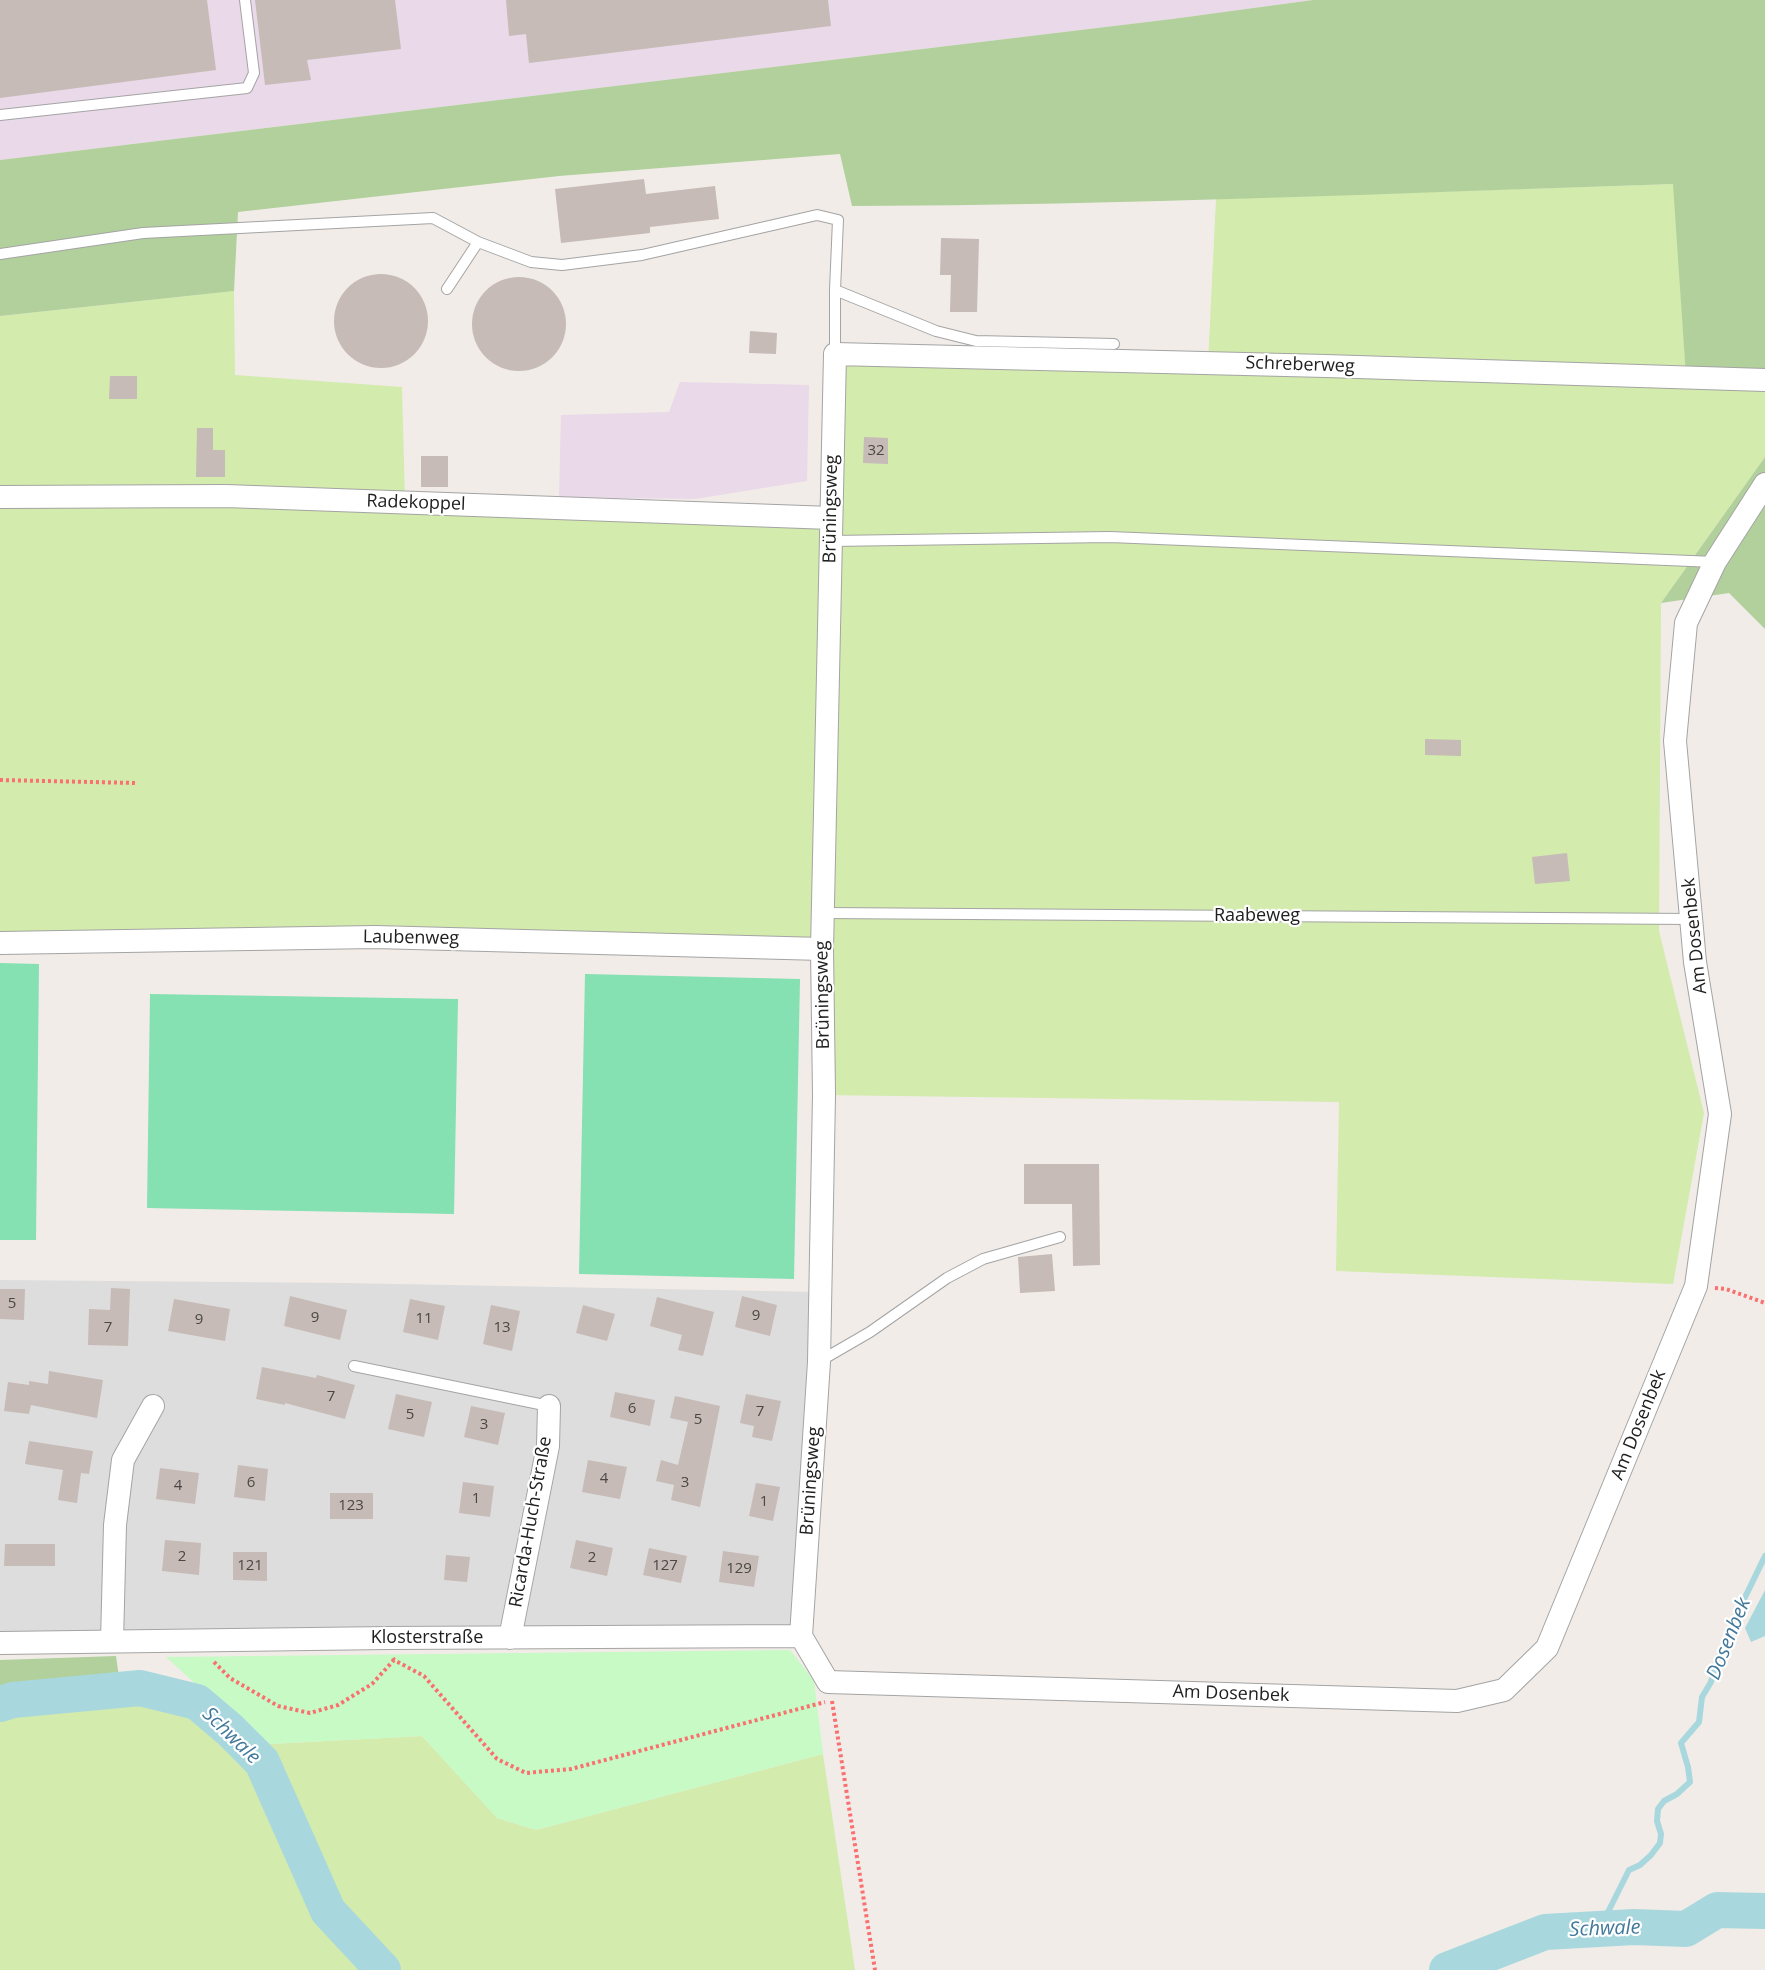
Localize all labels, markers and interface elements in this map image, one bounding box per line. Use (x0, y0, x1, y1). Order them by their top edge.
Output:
street label: Schreberweg (1245, 352, 1355, 378)
house number: 32 (867, 442, 885, 460)
street label: Brüningsweg (819, 454, 843, 564)
street label: Radekoppel (366, 490, 466, 516)
street label: Am Dosenbek (1678, 877, 1712, 995)
street label: Raabeweg (1214, 905, 1300, 927)
street label: Laubenweg (363, 926, 459, 950)
street label: Brüningsweg (811, 940, 835, 1050)
house number: 5 (8, 1295, 16, 1313)
house number: 9 (752, 1307, 760, 1325)
house number: 9 (311, 1309, 319, 1327)
house number: 11 (415, 1310, 433, 1328)
house number: 9 (195, 1311, 203, 1329)
house number: 7 (104, 1319, 112, 1337)
house number: 13 (493, 1319, 511, 1337)
street label: Am Dosenbek (1607, 1367, 1671, 1483)
house number: 7 (327, 1388, 335, 1406)
house number: 6 (628, 1400, 636, 1418)
house number: 7 (756, 1403, 764, 1421)
house number: 5 (406, 1406, 414, 1424)
house number: 5 (694, 1411, 702, 1429)
house number: 3 (480, 1416, 488, 1434)
street label: Brüningsweg (796, 1426, 826, 1536)
street label: Ricarda-Huch-Straße (505, 1435, 557, 1609)
house number: 4 (600, 1470, 608, 1488)
house number: 6 (247, 1474, 255, 1492)
house number: 3 (681, 1474, 689, 1492)
house number: 4 (174, 1477, 182, 1495)
house number: 1 (472, 1490, 480, 1508)
house number: 1 (760, 1493, 768, 1511)
house number: 123 (338, 1497, 364, 1515)
house number: 2 (178, 1548, 186, 1566)
house number: 2 (588, 1549, 596, 1567)
house number: 121 (237, 1557, 263, 1575)
house number: 127 (652, 1557, 678, 1575)
house number: 129 (726, 1560, 752, 1578)
water label: Dosenbek (1702, 1595, 1756, 1683)
street label: Klosterstraße (371, 1627, 483, 1649)
street label: Am Dosenbek (1172, 1681, 1290, 1707)
water label: Schwale (197, 1703, 265, 1769)
water label: Schwale (1569, 1916, 1641, 1942)

